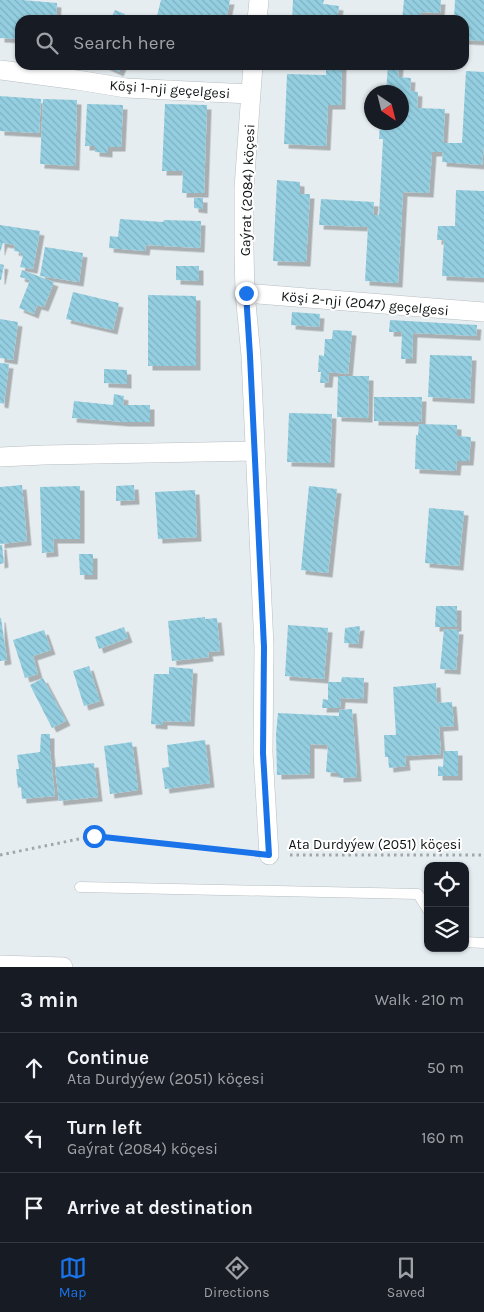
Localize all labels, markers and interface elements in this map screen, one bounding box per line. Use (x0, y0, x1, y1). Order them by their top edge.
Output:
search box (15, 15, 469, 70)
icon: search (33, 29, 61, 57)
text: Search here (73, 32, 175, 54)
street label: Köşi 1-nji geçelgesi (109, 77, 231, 102)
north arrow (364, 85, 409, 130)
street label: Gaýrat (2084) köçesi (237, 124, 258, 256)
route end (235, 282, 258, 305)
street label: Köşi 2-nji (2047) geçelgesi (280, 288, 450, 319)
route start (83, 825, 106, 848)
street label: Ata Durdyýew (2051) köçesi (289, 836, 461, 853)
map controls (424, 862, 469, 952)
button: locate (424, 862, 469, 907)
button: layers (424, 907, 469, 952)
text: 3 min (20, 988, 78, 1012)
text: Walk · 210 m (375, 990, 464, 1009)
text: Continue (67, 1047, 149, 1069)
icon: ahead (20, 1054, 48, 1082)
text: 50 m (427, 1058, 464, 1077)
text: Ata Durdyýew (2051) köçesi (67, 1069, 265, 1088)
text: Turn left (67, 1117, 142, 1139)
icon: left (20, 1124, 48, 1152)
text: 160 m (421, 1128, 464, 1147)
text: Gaýrat (2084) köçesi (67, 1139, 218, 1158)
icon: arrive (20, 1194, 48, 1222)
text: Arrive at destination (67, 1197, 253, 1219)
tab: Map (59, 1254, 87, 1301)
tab: Directions (204, 1254, 270, 1301)
tab: Saved (387, 1254, 425, 1301)

